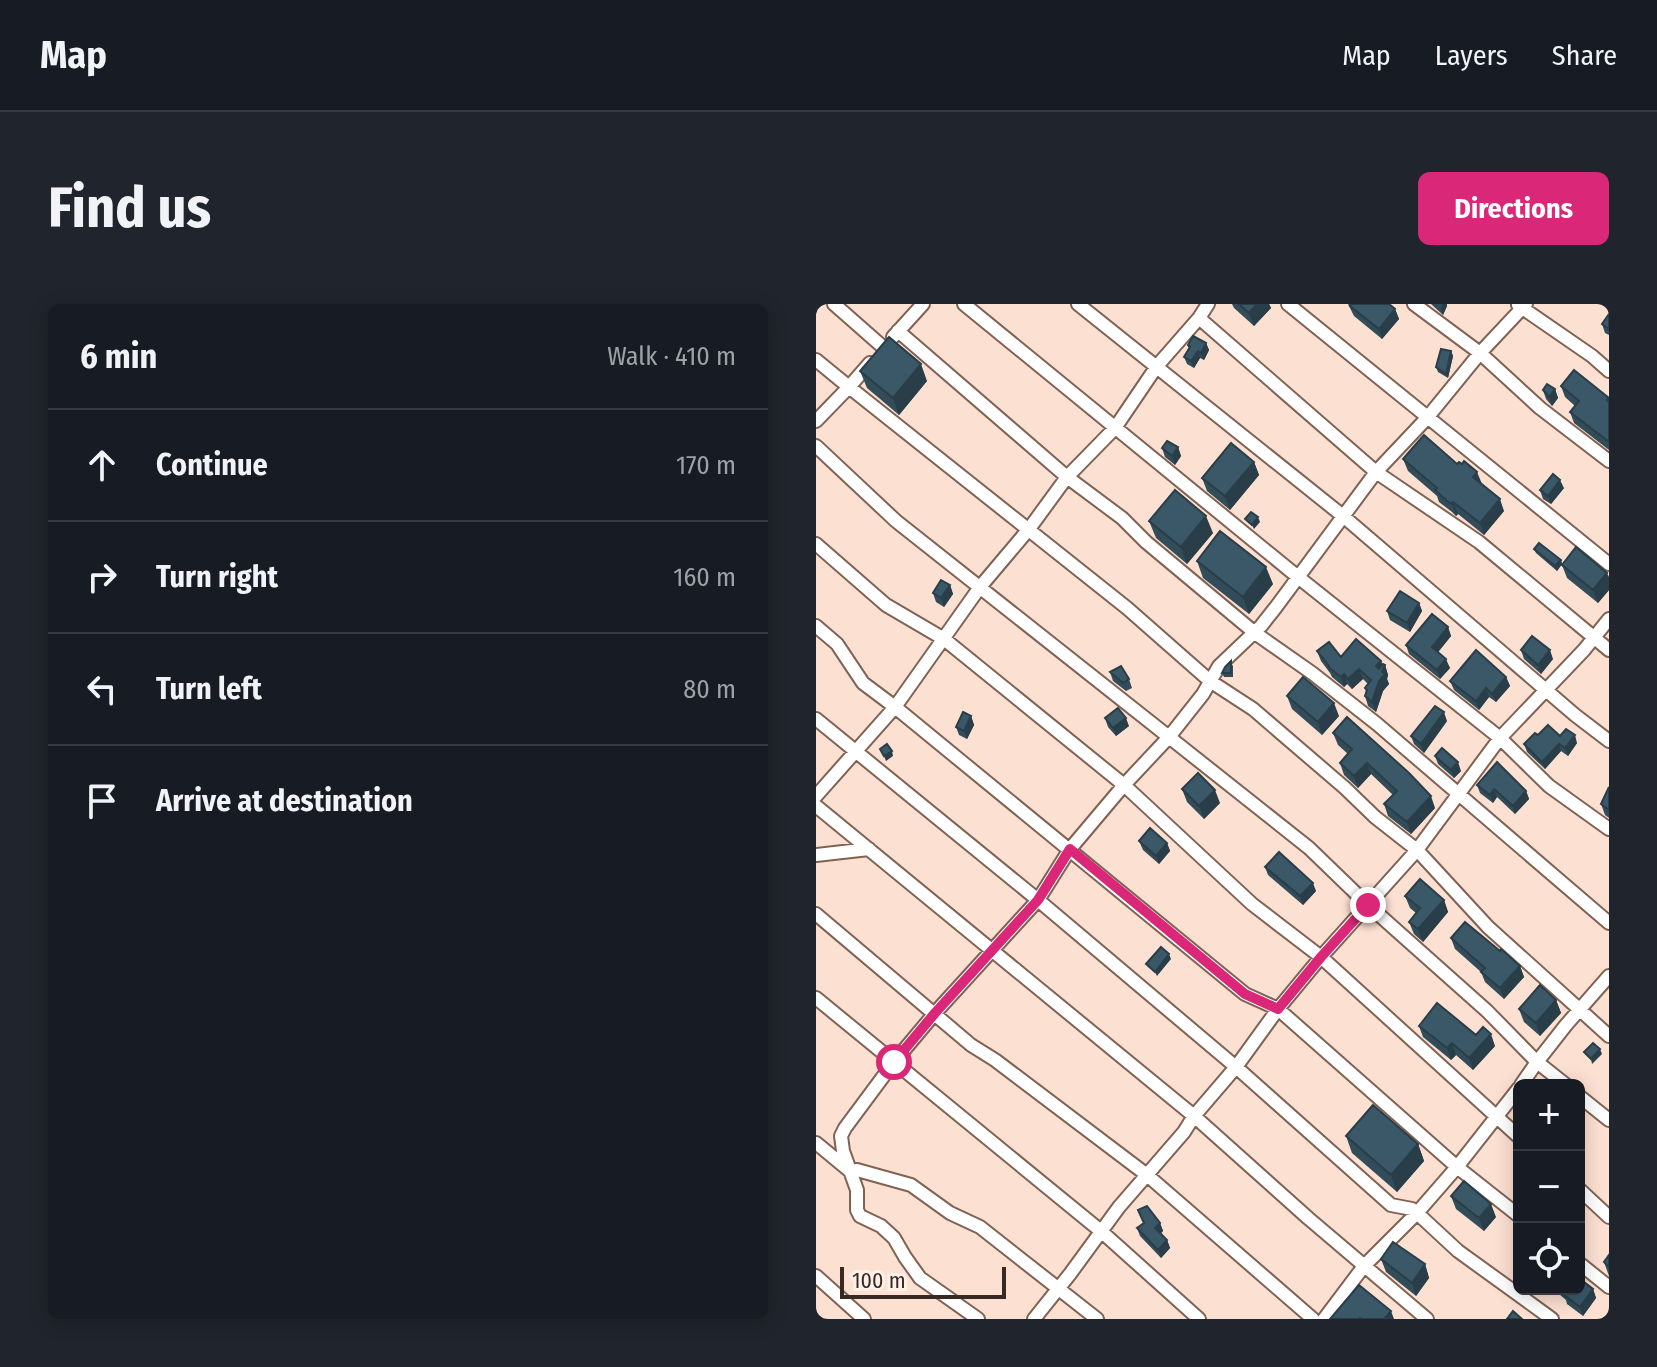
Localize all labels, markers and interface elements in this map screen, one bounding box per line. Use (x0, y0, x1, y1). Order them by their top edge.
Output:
text: Map (40, 32, 107, 78)
text: Map (1342, 39, 1391, 72)
text: Layers (1435, 39, 1508, 72)
text: Share (1552, 39, 1617, 72)
button: Directions (1418, 172, 1609, 245)
text: Find us (48, 175, 211, 242)
text: 6 min (80, 336, 157, 377)
text: Walk · 410 m (607, 341, 736, 372)
icon: ahead (80, 443, 124, 487)
text: Continue (156, 447, 268, 483)
text: 170 m (676, 450, 736, 481)
icon: right (80, 555, 124, 599)
text: Turn right (156, 559, 278, 595)
text: 160 m (673, 562, 736, 593)
icon: left (80, 667, 124, 711)
text: Turn left (156, 671, 262, 707)
text: 80 m (683, 674, 736, 705)
icon: arrive (80, 779, 124, 823)
text: Arrive at destination (156, 783, 413, 819)
route end (1350, 887, 1386, 923)
route start (876, 1044, 912, 1080)
map controls (1513, 1079, 1585, 1295)
button: + (1513, 1079, 1585, 1151)
button: − (1513, 1151, 1585, 1223)
button: locate (1513, 1223, 1585, 1295)
scale bar (840, 1263, 1006, 1299)
text: 100 m (852, 1267, 906, 1294)

